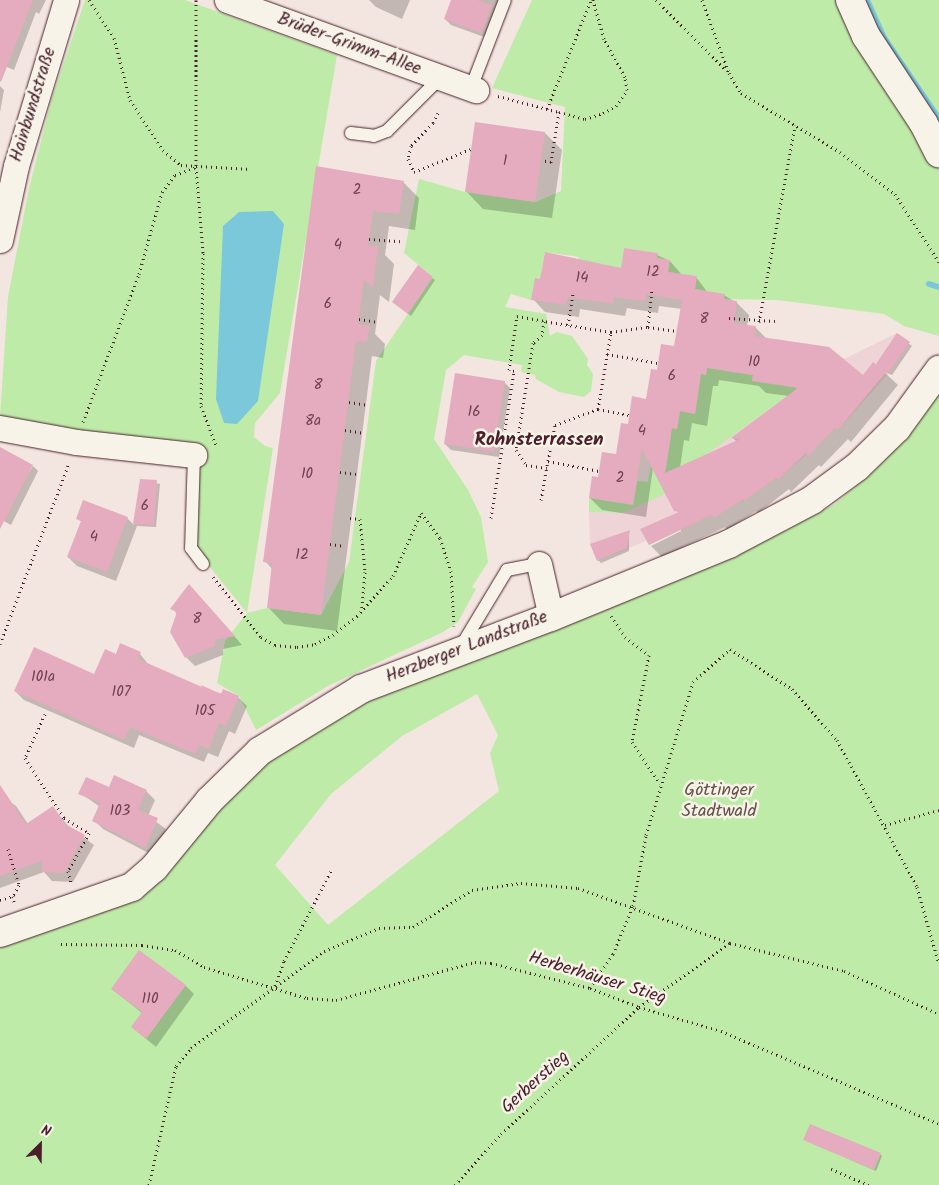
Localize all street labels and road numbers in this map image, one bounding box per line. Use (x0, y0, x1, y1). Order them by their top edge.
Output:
street label: Brüder-Grimm-Allee (274, 9, 424, 81)
street label: Hainbundstraße (6, 45, 62, 165)
street label: Herzberger Landstraße (383, 607, 551, 689)
street label: Herberhäuser Stieg (526, 948, 668, 1010)
street label: Gerberstieg (498, 1047, 574, 1119)

